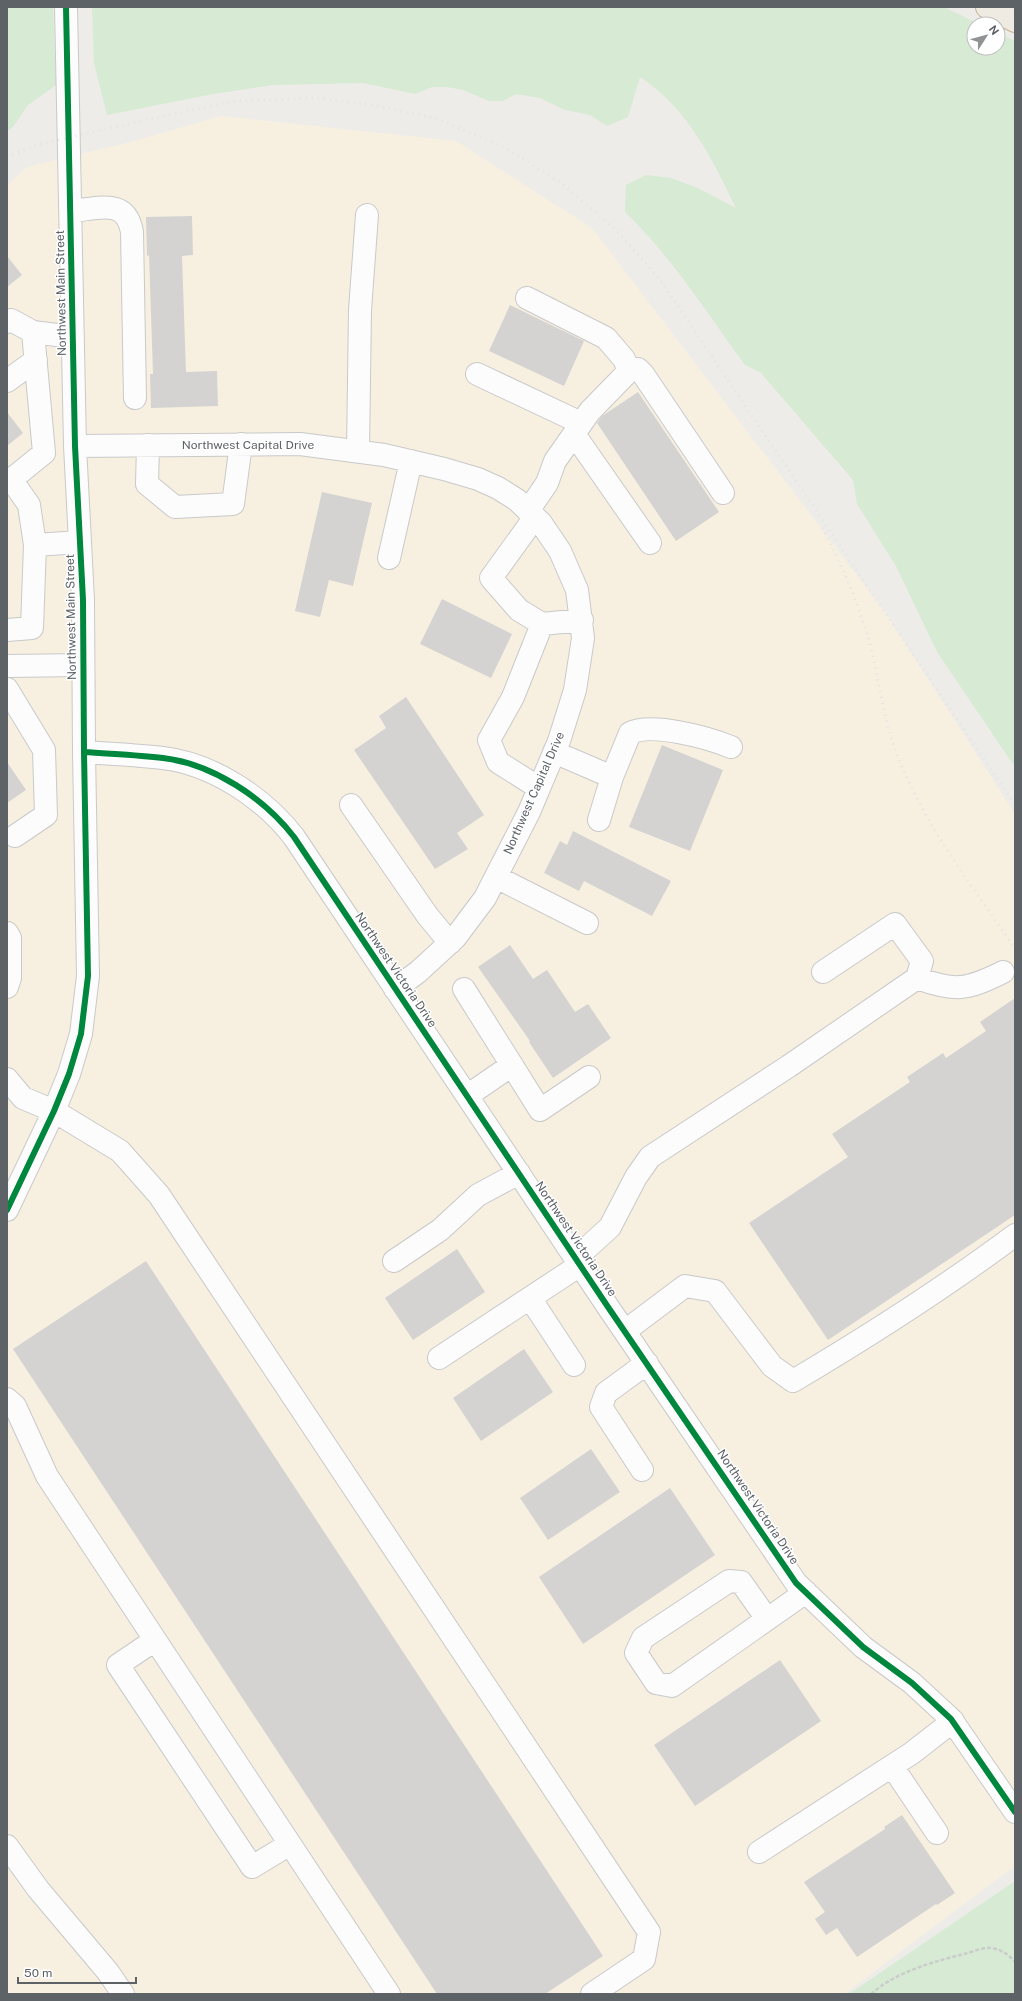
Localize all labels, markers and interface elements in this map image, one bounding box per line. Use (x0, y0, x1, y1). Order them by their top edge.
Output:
north arrow (966, 16, 1006, 56)
text: N (987, 23, 1001, 37)
street label: Northwest Main Street (53, 229, 69, 356)
street label: Northwest Capital Drive (182, 438, 315, 452)
street label: Northwest Main Street (63, 553, 79, 680)
street label: Northwest Capital Drive (501, 729, 567, 856)
street label: Northwest Victoria Drive (352, 910, 440, 1030)
street label: Northwest Victoria Drive (532, 1179, 620, 1299)
street label: Northwest Victoria Drive (714, 1447, 802, 1567)
scale bar (18, 1959, 136, 1985)
text: 50 m (24, 1966, 52, 1980)

